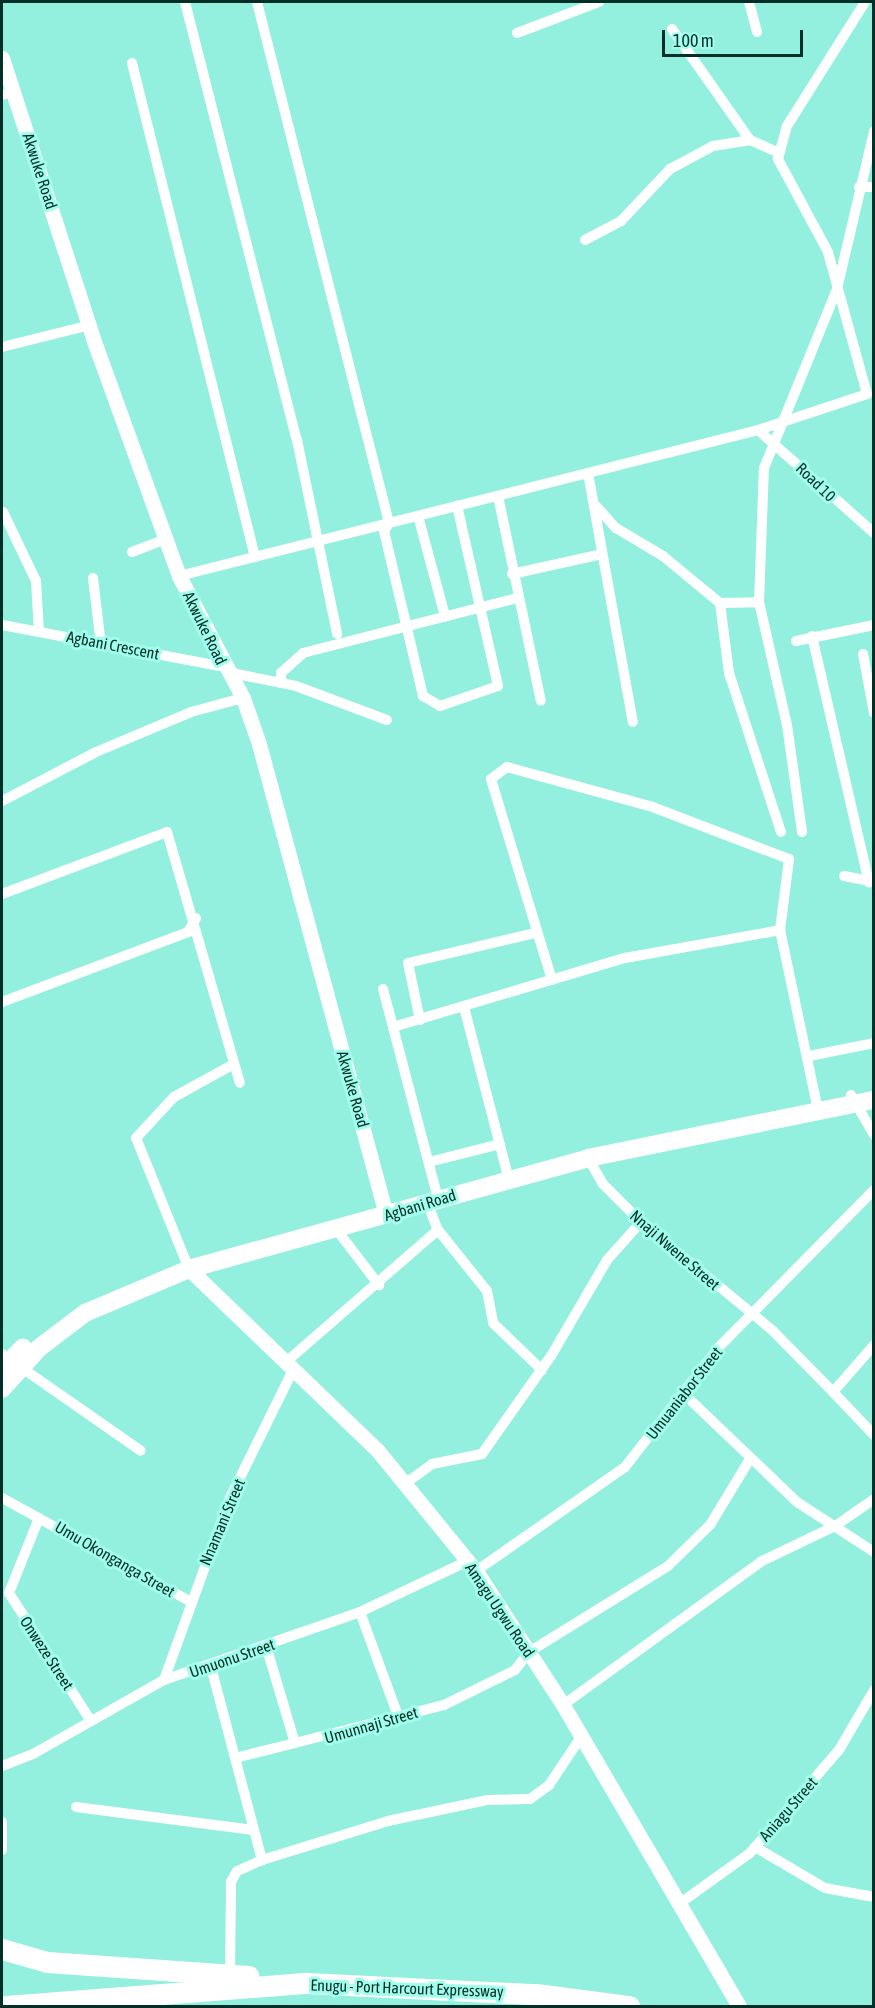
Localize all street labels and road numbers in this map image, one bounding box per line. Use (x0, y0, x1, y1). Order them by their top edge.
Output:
street label: Akwuke Road (19, 131, 61, 211)
street label: Road 10 (792, 459, 840, 505)
street label: Akwuke Road (179, 588, 231, 668)
street label: Agbani Crescent (65, 627, 161, 663)
street label: Akwuke Road (333, 1048, 373, 1130)
street label: Agbani Road (382, 1185, 458, 1225)
street label: Nnaji Nwene Street (626, 1206, 724, 1294)
street label: Umuaniabor Street (642, 1343, 726, 1443)
street label: Nnamani Street (195, 1476, 249, 1568)
street label: Umu Okonganga Street (52, 1517, 178, 1601)
street label: Amagu Ugwu Road (461, 1559, 539, 1661)
street label: Onweze Street (16, 1613, 78, 1693)
street label: Umuonu Street (187, 1634, 277, 1682)
street label: Umunnaji Street (322, 1702, 420, 1748)
street label: Aniagu Street (755, 1773, 821, 1845)
street label: Enugu - Port Harcourt Expressway (310, 1975, 504, 2001)

